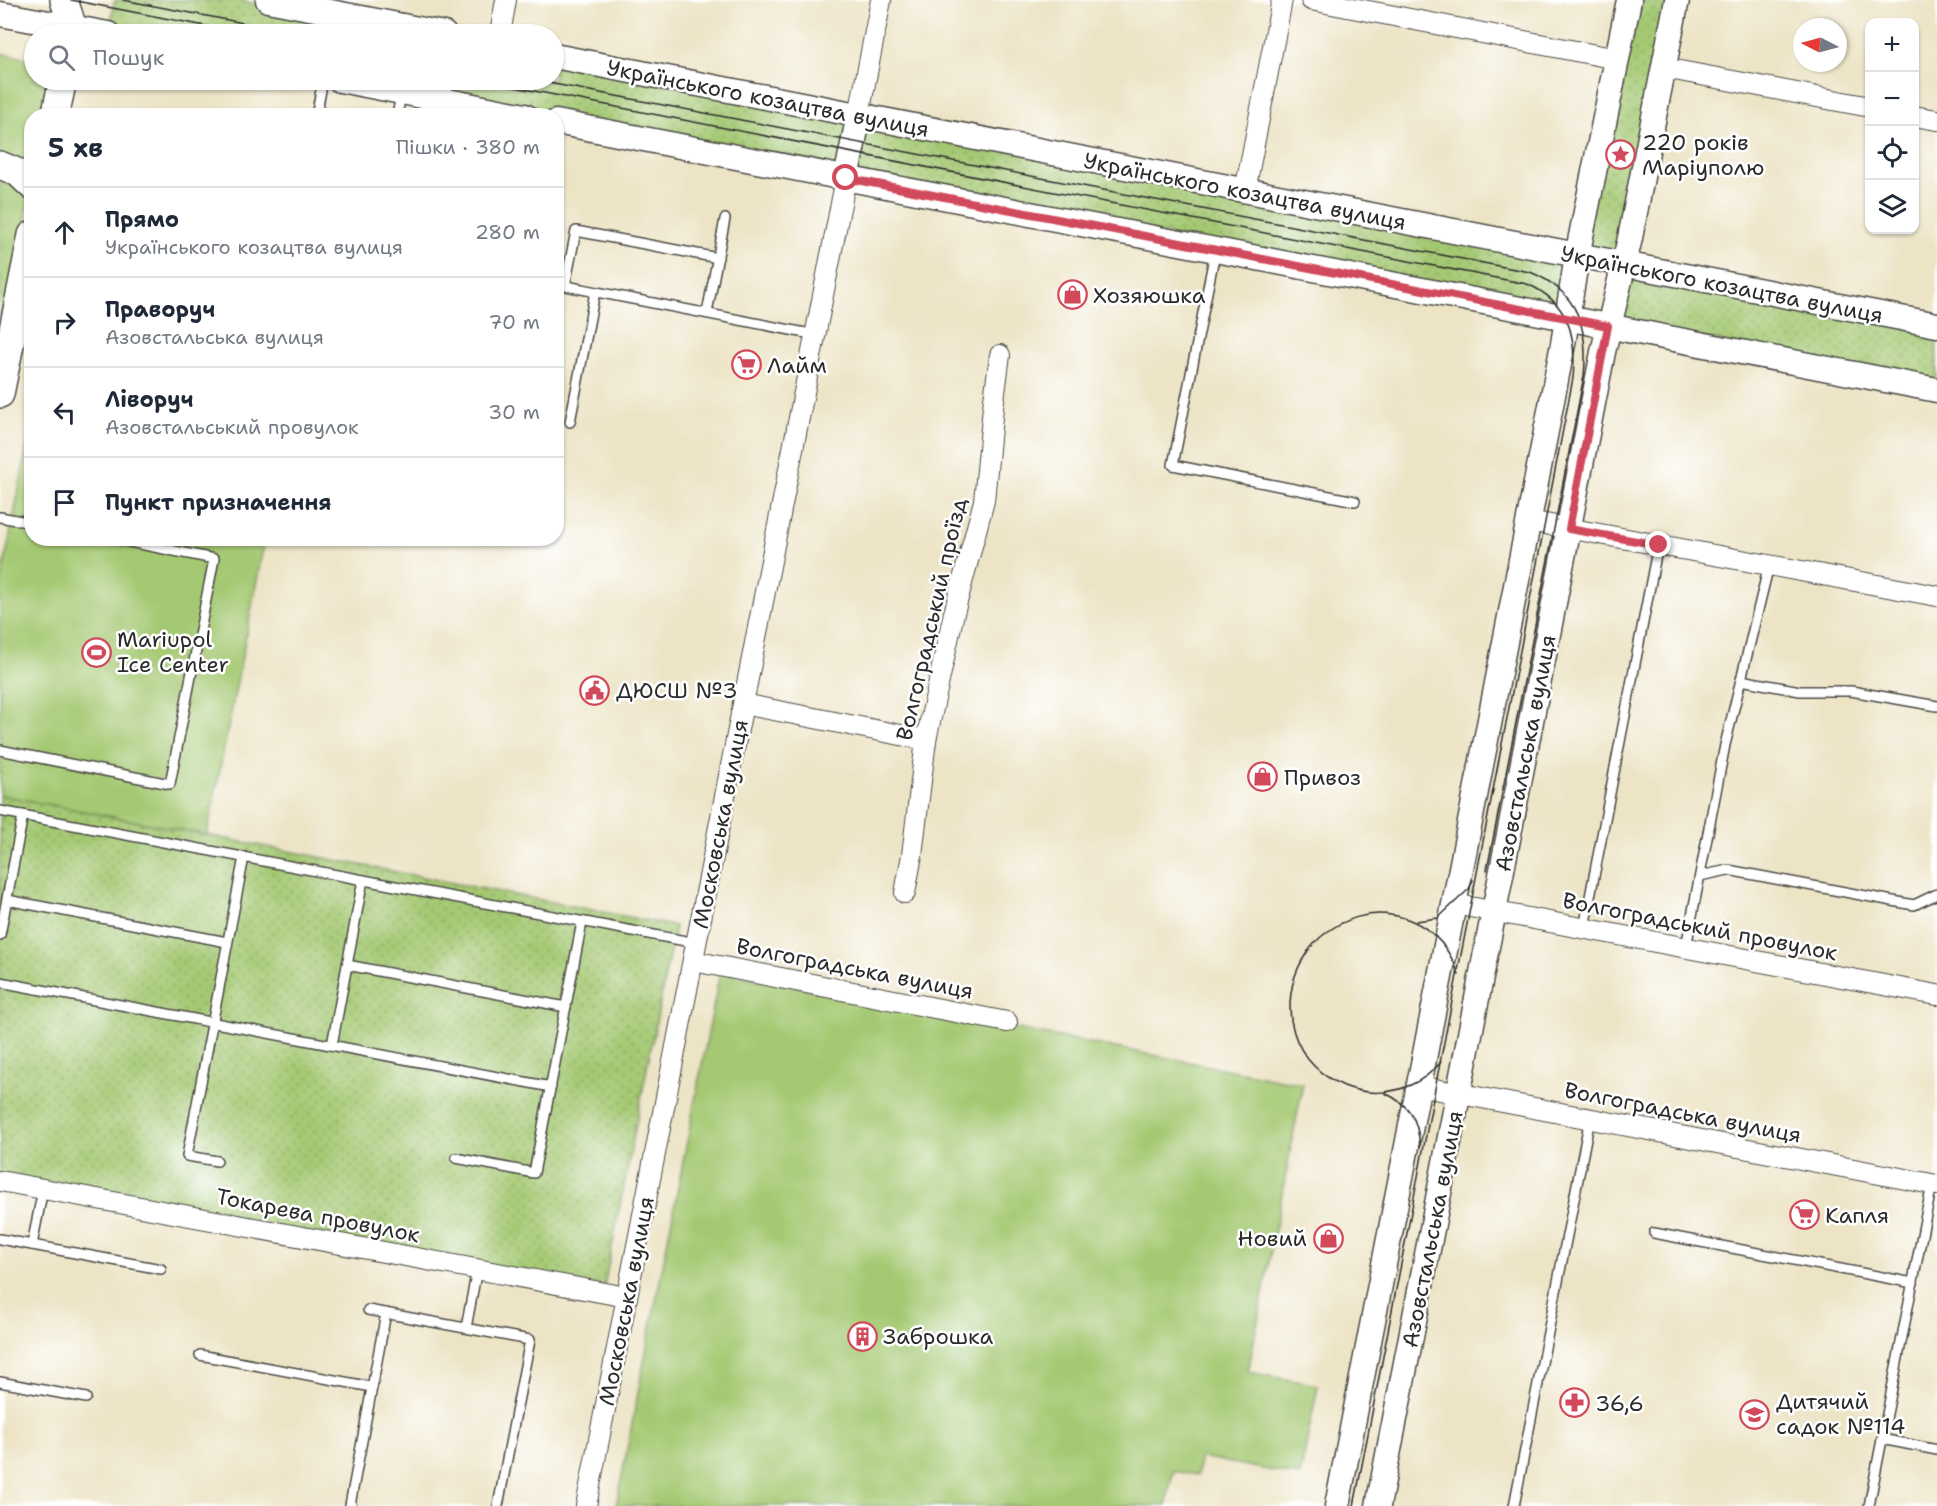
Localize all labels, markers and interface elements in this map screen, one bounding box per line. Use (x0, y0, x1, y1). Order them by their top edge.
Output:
north arrow (1793, 18, 1847, 72)
map controls (1865, 18, 1919, 234)
button: + (1865, 18, 1919, 72)
search box (24, 24, 564, 90)
icon: search (45, 41, 78, 74)
text: Пошук (93, 43, 164, 72)
street label: Українського козацтва вулиця (604, 53, 932, 144)
button: − (1865, 72, 1919, 126)
button: locate (1865, 126, 1919, 180)
place label: 220 років Маріуполю (1642, 128, 1764, 182)
text: 5 хв (48, 130, 103, 165)
text: Пішки · 380 m (396, 134, 540, 160)
place icon: 220 років Маріуполю (1605, 139, 1637, 171)
street label: Українського козацтва вулиця (1081, 146, 1409, 237)
route start (832, 164, 858, 190)
button: layers (1865, 180, 1919, 234)
text: Прямо (105, 205, 179, 234)
icon: ahead (48, 216, 81, 249)
text: 280 m (475, 219, 540, 245)
text: Українського козацтва вулиця (105, 234, 403, 260)
street label: Українського козацтва вулиця (1558, 239, 1886, 330)
shop icon: Хозяюшка (1056, 279, 1088, 311)
place label: Хозяюшка (1093, 281, 1206, 310)
text: Праворуч (105, 295, 215, 324)
icon: right (48, 306, 81, 339)
text: 70 m (488, 309, 540, 335)
text: Азовстальська вулиця (105, 324, 324, 350)
supermarket icon: Лайм (730, 349, 762, 381)
place label: Лайм (767, 351, 827, 380)
text: Ліворуч (105, 385, 193, 414)
icon: left (48, 396, 81, 429)
text: 30 m (488, 399, 540, 425)
text: Азовстальський провулок (105, 414, 359, 440)
icon: arrive (48, 486, 81, 519)
text: Пункт призначення (105, 488, 332, 517)
street label: Волгоградський проїзд (889, 495, 974, 743)
route end (1645, 531, 1671, 557)
place label: Mariupol Ice Center (117, 625, 229, 679)
street label: Азовстальська вулиця (1488, 632, 1563, 874)
sports icon: Mariupol Ice Center (80, 636, 112, 668)
public building icon: ДЮСШ №3 (579, 674, 611, 706)
place label: ДЮСШ №3 (616, 676, 738, 705)
street label: Московська вулиця (686, 717, 755, 931)
shop icon: Привоз (1247, 761, 1279, 793)
place label: Привоз (1284, 763, 1361, 792)
street label: Волгоградський провулок (1560, 886, 1840, 967)
street label: Волгоградська вулиця (734, 931, 976, 1006)
street label: Волгоградська вулиця (1562, 1075, 1804, 1150)
street label: Азовстальська вулиця (1395, 1108, 1470, 1350)
street label: Токарева провулок (214, 1182, 422, 1250)
street label: Московська вулиця (592, 1194, 661, 1408)
supermarket icon: Капля (1788, 1199, 1820, 1231)
place label: Капля (1825, 1201, 1889, 1230)
shop icon: Новий (1312, 1222, 1344, 1254)
place label: Новий (1238, 1224, 1307, 1253)
building icon: Заброшка (846, 1320, 878, 1352)
place label: Заброшка (883, 1322, 993, 1351)
pharmacy icon: 36,6 (1558, 1387, 1590, 1419)
place label: Дитячий садок №114 (1776, 1387, 1905, 1441)
place label: 36,6 (1595, 1389, 1644, 1418)
school or university icon: Дитячий садок №114 (1739, 1398, 1771, 1430)

